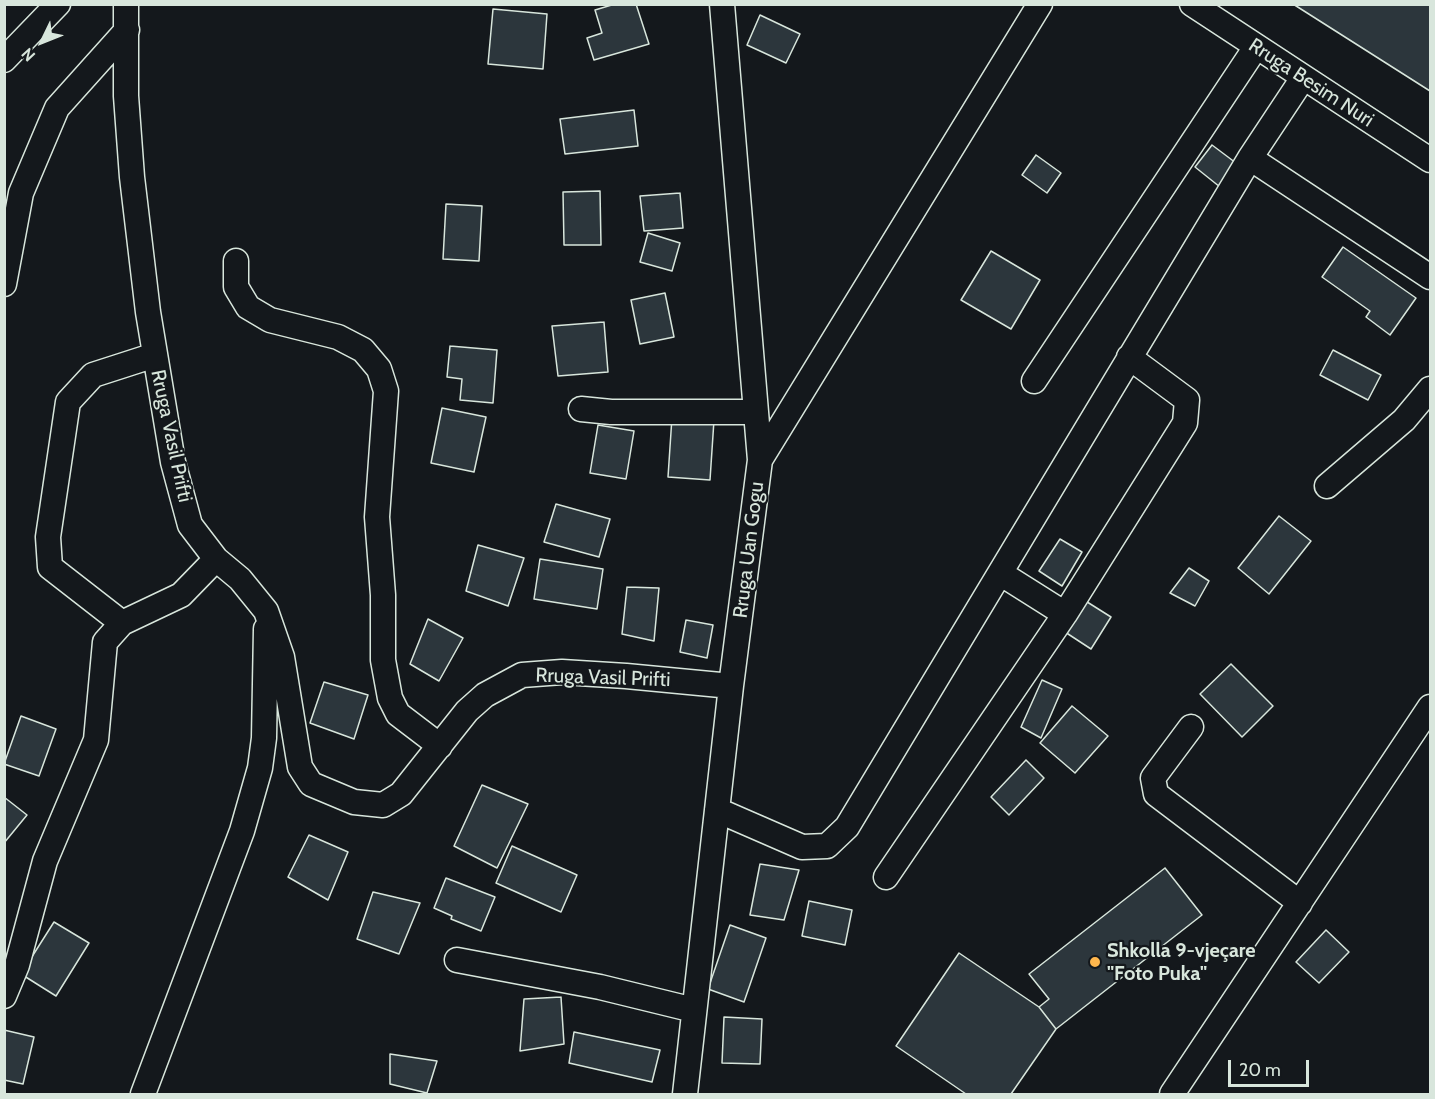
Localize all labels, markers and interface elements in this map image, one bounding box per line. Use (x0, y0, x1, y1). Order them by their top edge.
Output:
north arrow (12, 12, 72, 72)
street label: Rruga Besim Nuri (1244, 34, 1378, 132)
text: N (18, 44, 39, 65)
street label: Rruga Vasil Prifti (145, 368, 197, 504)
street label: Rruga Uan Gogu (729, 481, 769, 619)
street label: Rruga Vasil Prifti (535, 664, 671, 692)
place label: Shkolla 9-vjeçare "Foto Puka" (1107, 939, 1256, 986)
marker: Shkolla 9-vjeçare "Foto Puka" (1088, 955, 1102, 969)
scale bar (1231, 1048, 1312, 1086)
text: 20 m (1239, 1059, 1281, 1081)

